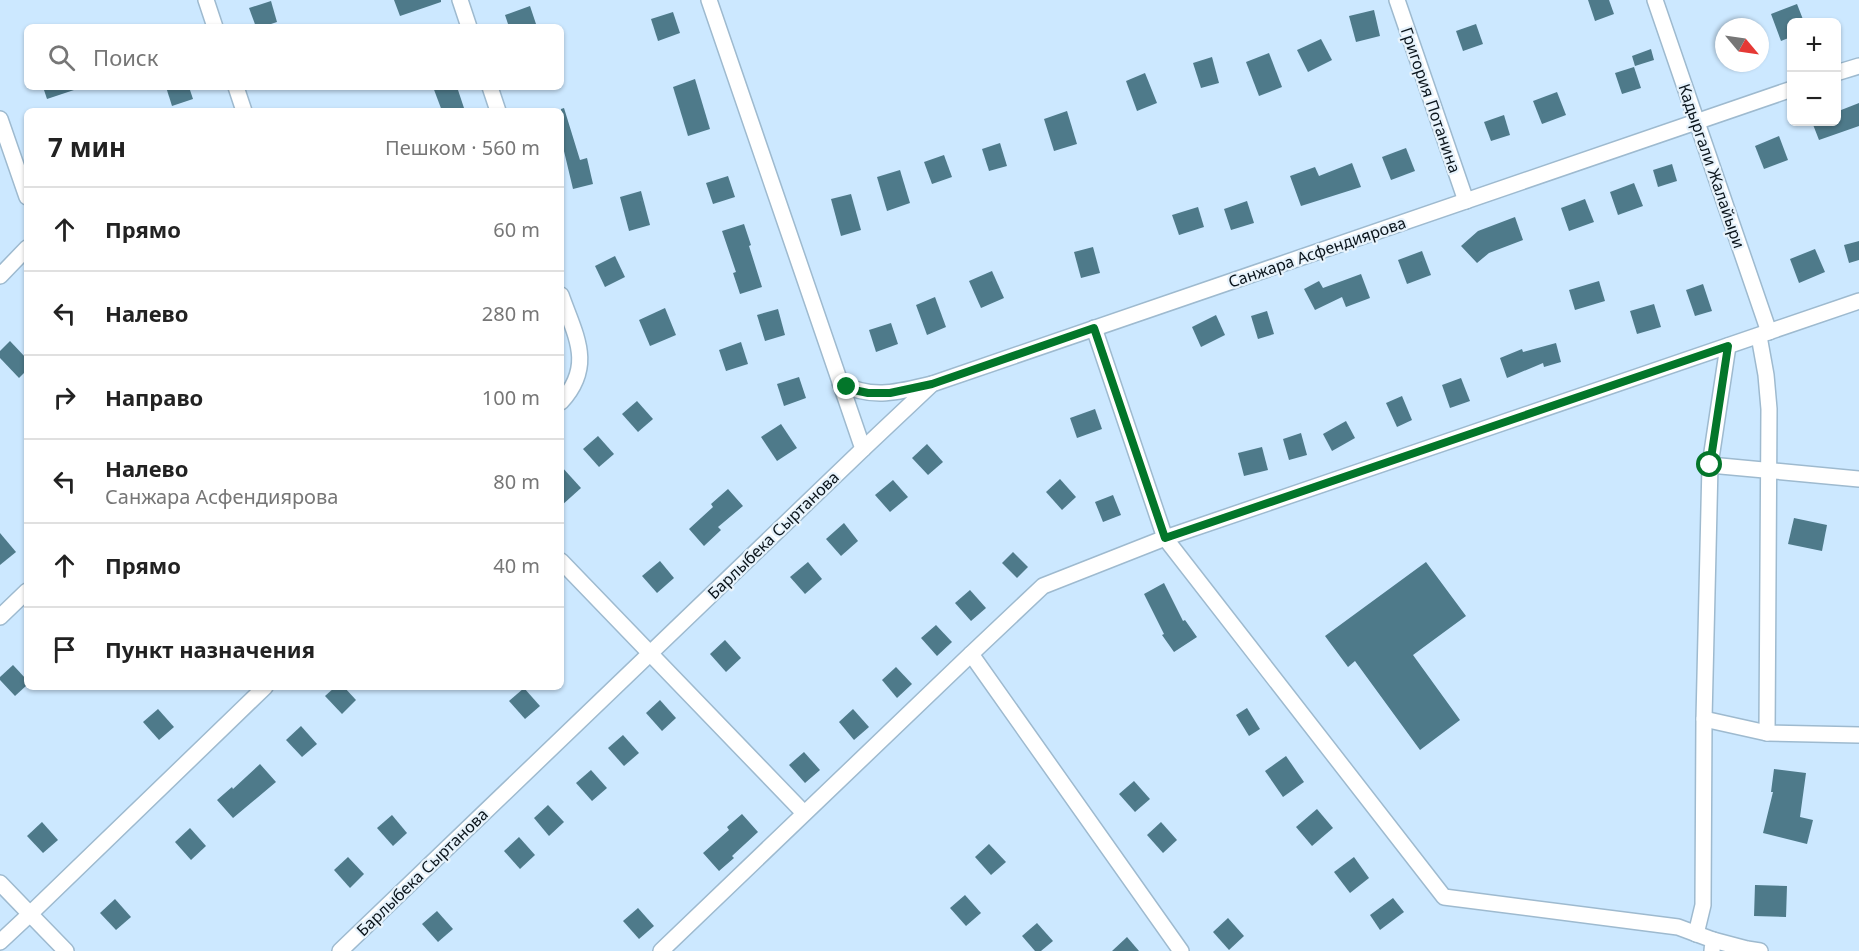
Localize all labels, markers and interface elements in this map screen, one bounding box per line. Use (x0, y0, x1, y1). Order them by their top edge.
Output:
north arrow (1715, 18, 1769, 72)
map controls (1787, 18, 1841, 126)
button: + (1787, 18, 1841, 72)
search box (24, 24, 564, 90)
street label: Григория Потанина (1396, 24, 1466, 176)
icon: search (45, 41, 78, 74)
text: Поиск (93, 42, 158, 72)
button: − (1787, 72, 1841, 126)
street label: Кадыргали Жалайыри (1673, 81, 1751, 251)
text: 7 мин (48, 129, 126, 165)
text: Пешком · 560 m (385, 134, 540, 161)
street label: Санжара Асфендиярова (1225, 211, 1409, 293)
icon: ahead (48, 213, 81, 246)
text: Прямо (105, 214, 181, 244)
text: 60 m (493, 216, 540, 243)
icon: left (48, 297, 81, 330)
text: Налево (105, 298, 188, 328)
text: 280 m (482, 300, 540, 327)
route end (833, 373, 859, 399)
icon: right (48, 381, 81, 414)
text: Направо (105, 382, 203, 412)
text: 100 m (482, 384, 540, 411)
route start (1696, 451, 1722, 477)
text: Налево (105, 453, 188, 483)
icon: left (48, 465, 81, 498)
street label: Барлыбека Сыртанова (702, 466, 844, 604)
text: 80 m (493, 468, 540, 495)
text: Санжара Асфендиярова (105, 483, 338, 510)
icon: ahead (48, 549, 81, 582)
text: Прямо (105, 550, 181, 580)
text: 40 m (493, 552, 540, 579)
icon: arrive (48, 633, 81, 666)
text: Пункт назначения (105, 634, 315, 664)
street label: Барлыбека Сыртанова (351, 803, 493, 941)

